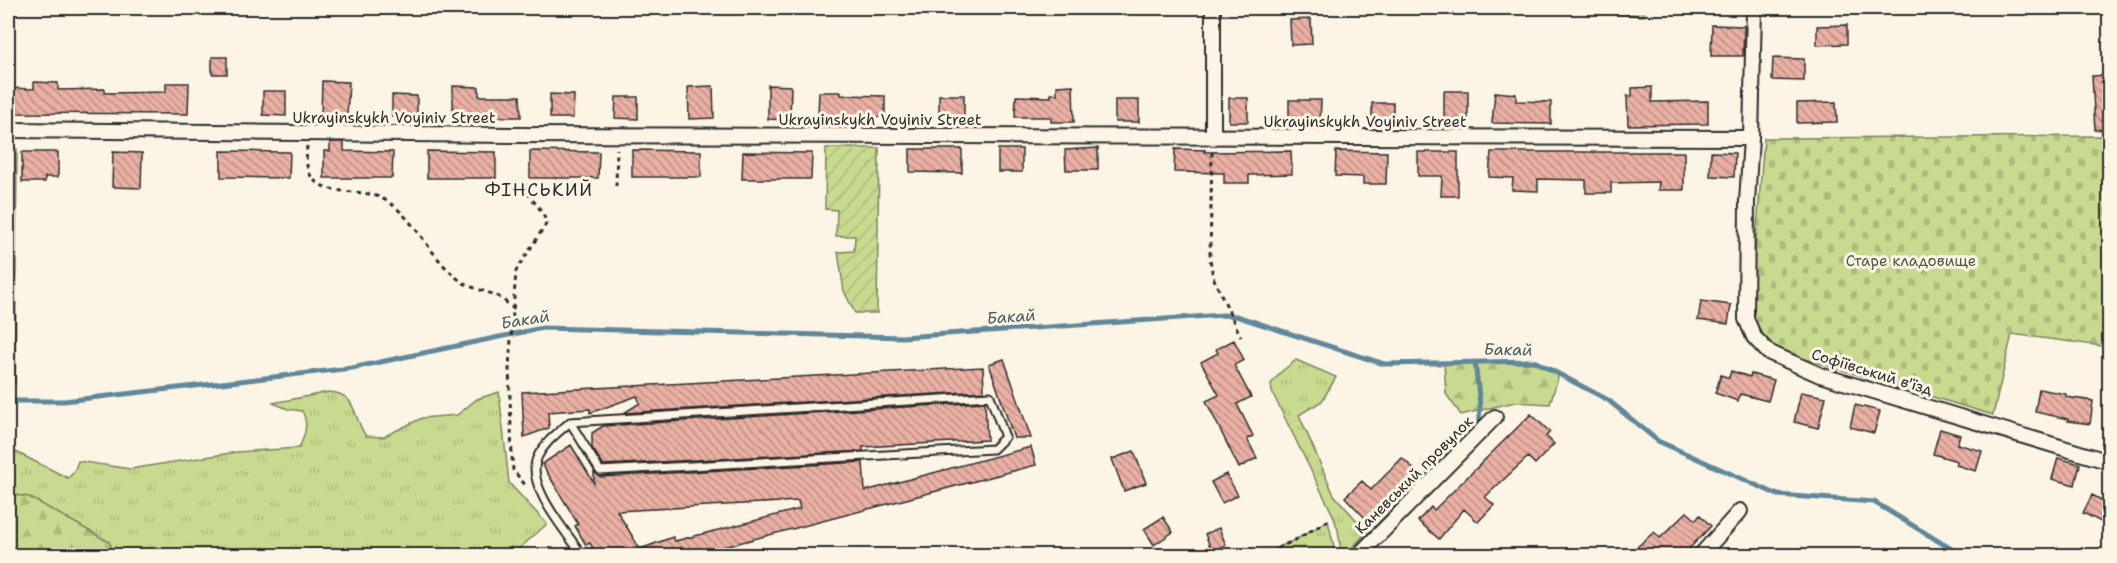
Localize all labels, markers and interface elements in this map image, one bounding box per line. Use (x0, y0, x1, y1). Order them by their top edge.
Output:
street label: Ukrayinskykh Voyiniv Street (293, 108, 495, 128)
street label: Ukrayinskykh Voyiniv Street (779, 110, 981, 130)
street label: Ukrayinskykh Voyiniv Street (1264, 112, 1466, 132)
district label: ФІНСЬКИЙ (484, 178, 594, 202)
park label: Старе кладовище (1846, 251, 1976, 271)
water label: Бакай (986, 304, 1036, 329)
water label: Бакай (499, 305, 551, 334)
water label: Бакай (1483, 339, 1533, 360)
street label: Софіївський в'їзд (1809, 344, 1935, 400)
street label: Каневський провулок (1351, 412, 1477, 538)

